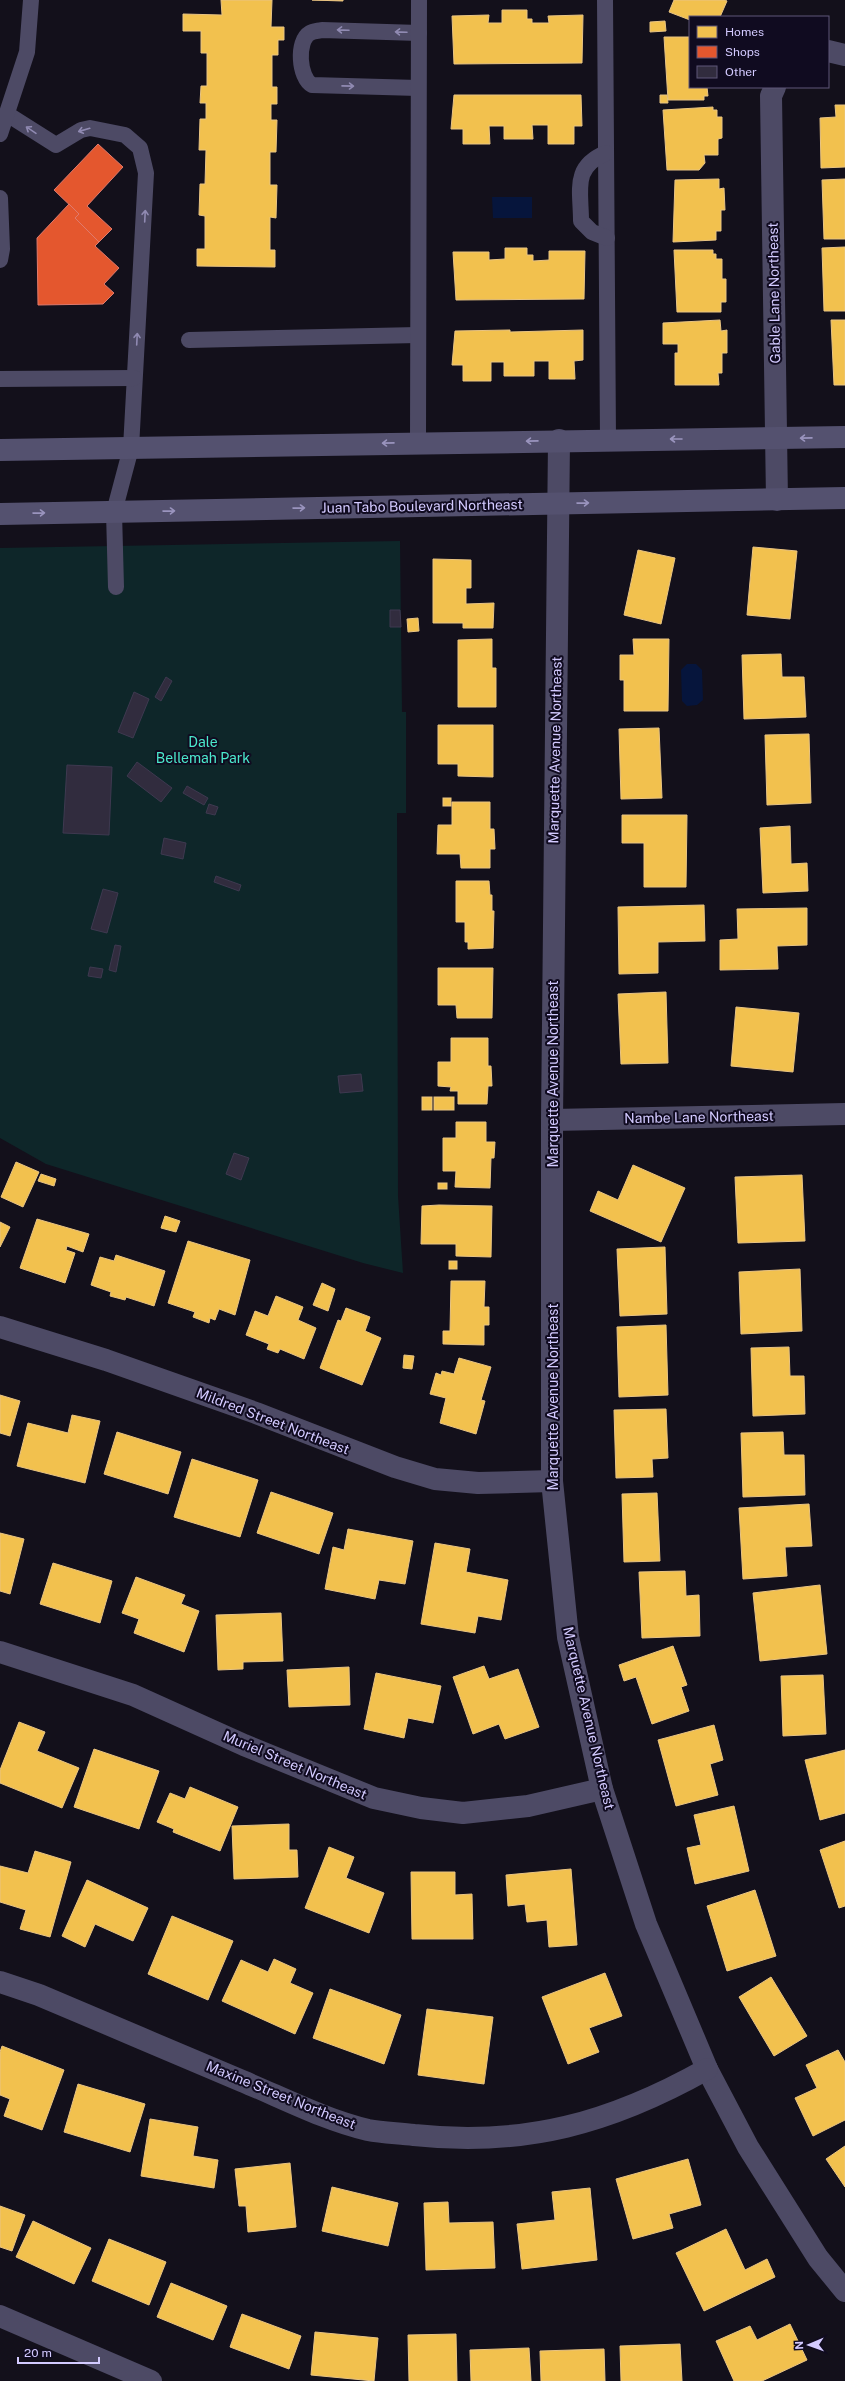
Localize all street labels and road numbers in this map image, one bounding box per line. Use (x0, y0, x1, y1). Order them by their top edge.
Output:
street label: Gable Lane Northeast (765, 222, 783, 364)
street label: Juan Tabo Boulevard Northeast (321, 496, 523, 516)
street label: Marquette Avenue Northeast (545, 656, 565, 844)
street label: Marquette Avenue Northeast (545, 980, 561, 1168)
street label: Nambe Lane Northeast (624, 1108, 774, 1126)
street label: Marquette Avenue Northeast (545, 1303, 561, 1491)
street label: Mildred Street Northeast (194, 1384, 352, 1458)
street label: Marquette Avenue Northeast (560, 1625, 618, 1811)
street label: Muriel Street Northeast (221, 1727, 369, 1803)
street label: Maxine Street Northeast (204, 2058, 358, 2132)

